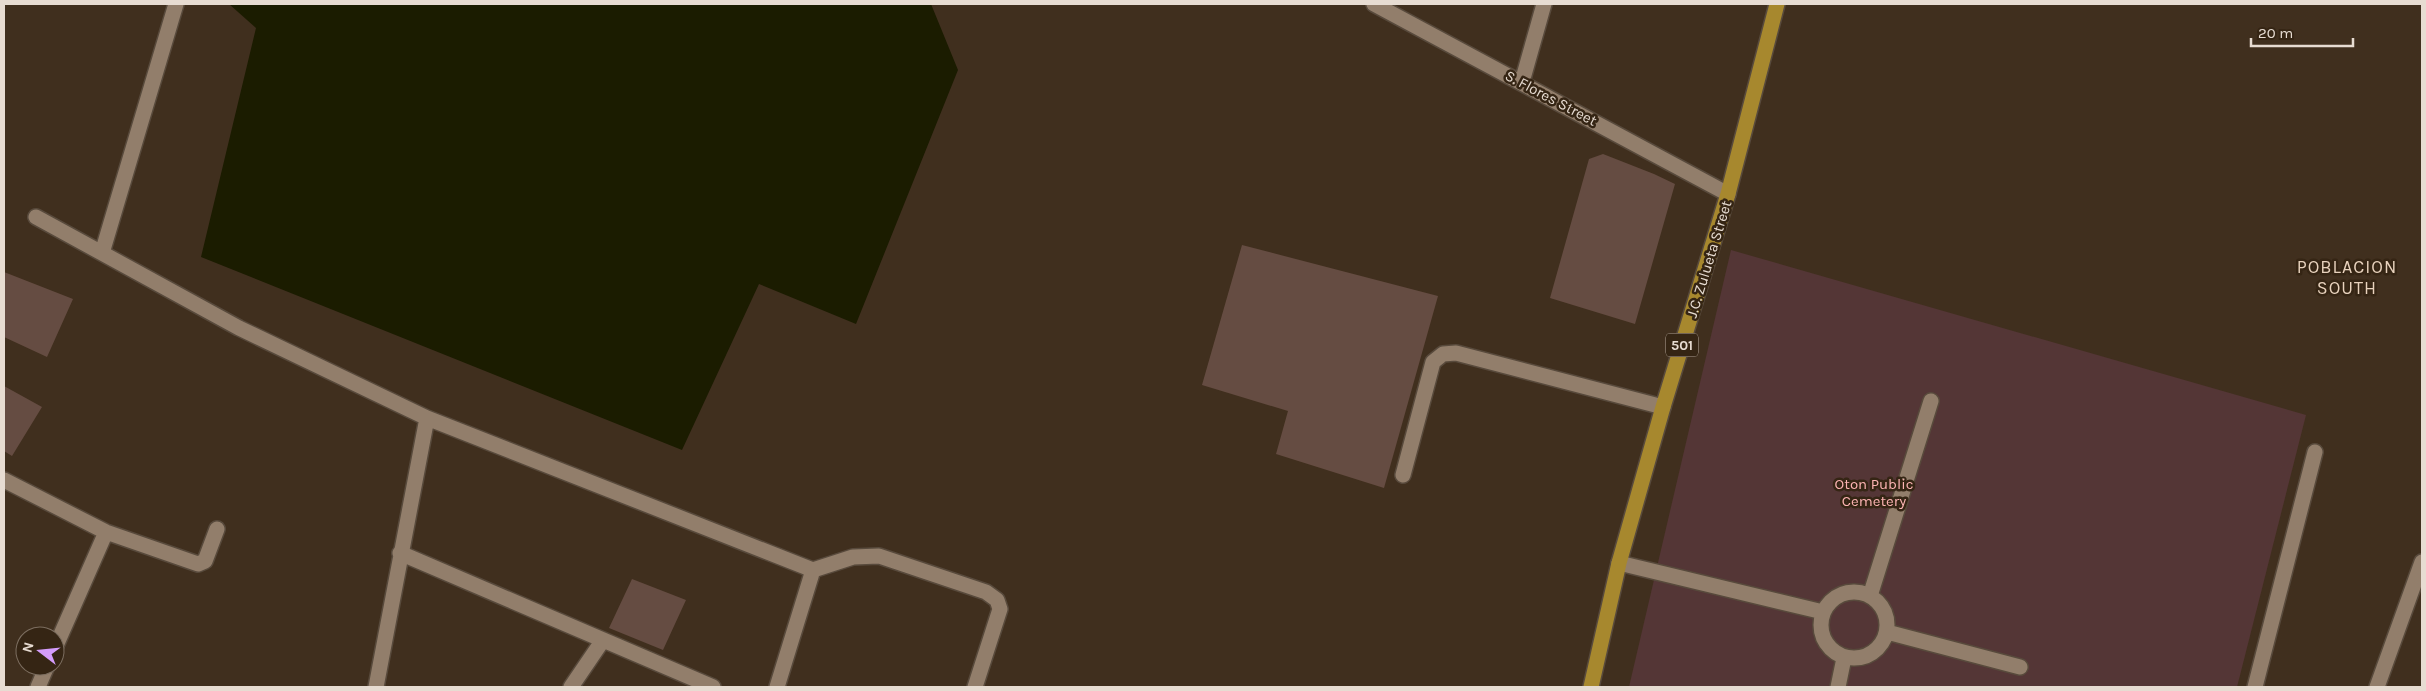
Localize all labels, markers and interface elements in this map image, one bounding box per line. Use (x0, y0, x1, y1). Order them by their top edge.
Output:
scale bar (2251, 15, 2354, 47)
text: 20 m (2258, 24, 2293, 42)
street label: S. Flores Street (1502, 66, 1600, 130)
street label: J.C. Zulueta Street (1683, 198, 1736, 320)
district label: POBLACION SOUTH (2297, 256, 2397, 299)
road number: 501 (1666, 334, 1698, 356)
park label: Oton Public Cemetery (1835, 475, 1913, 510)
north arrow (15, 626, 65, 676)
text: N (18, 640, 38, 655)

